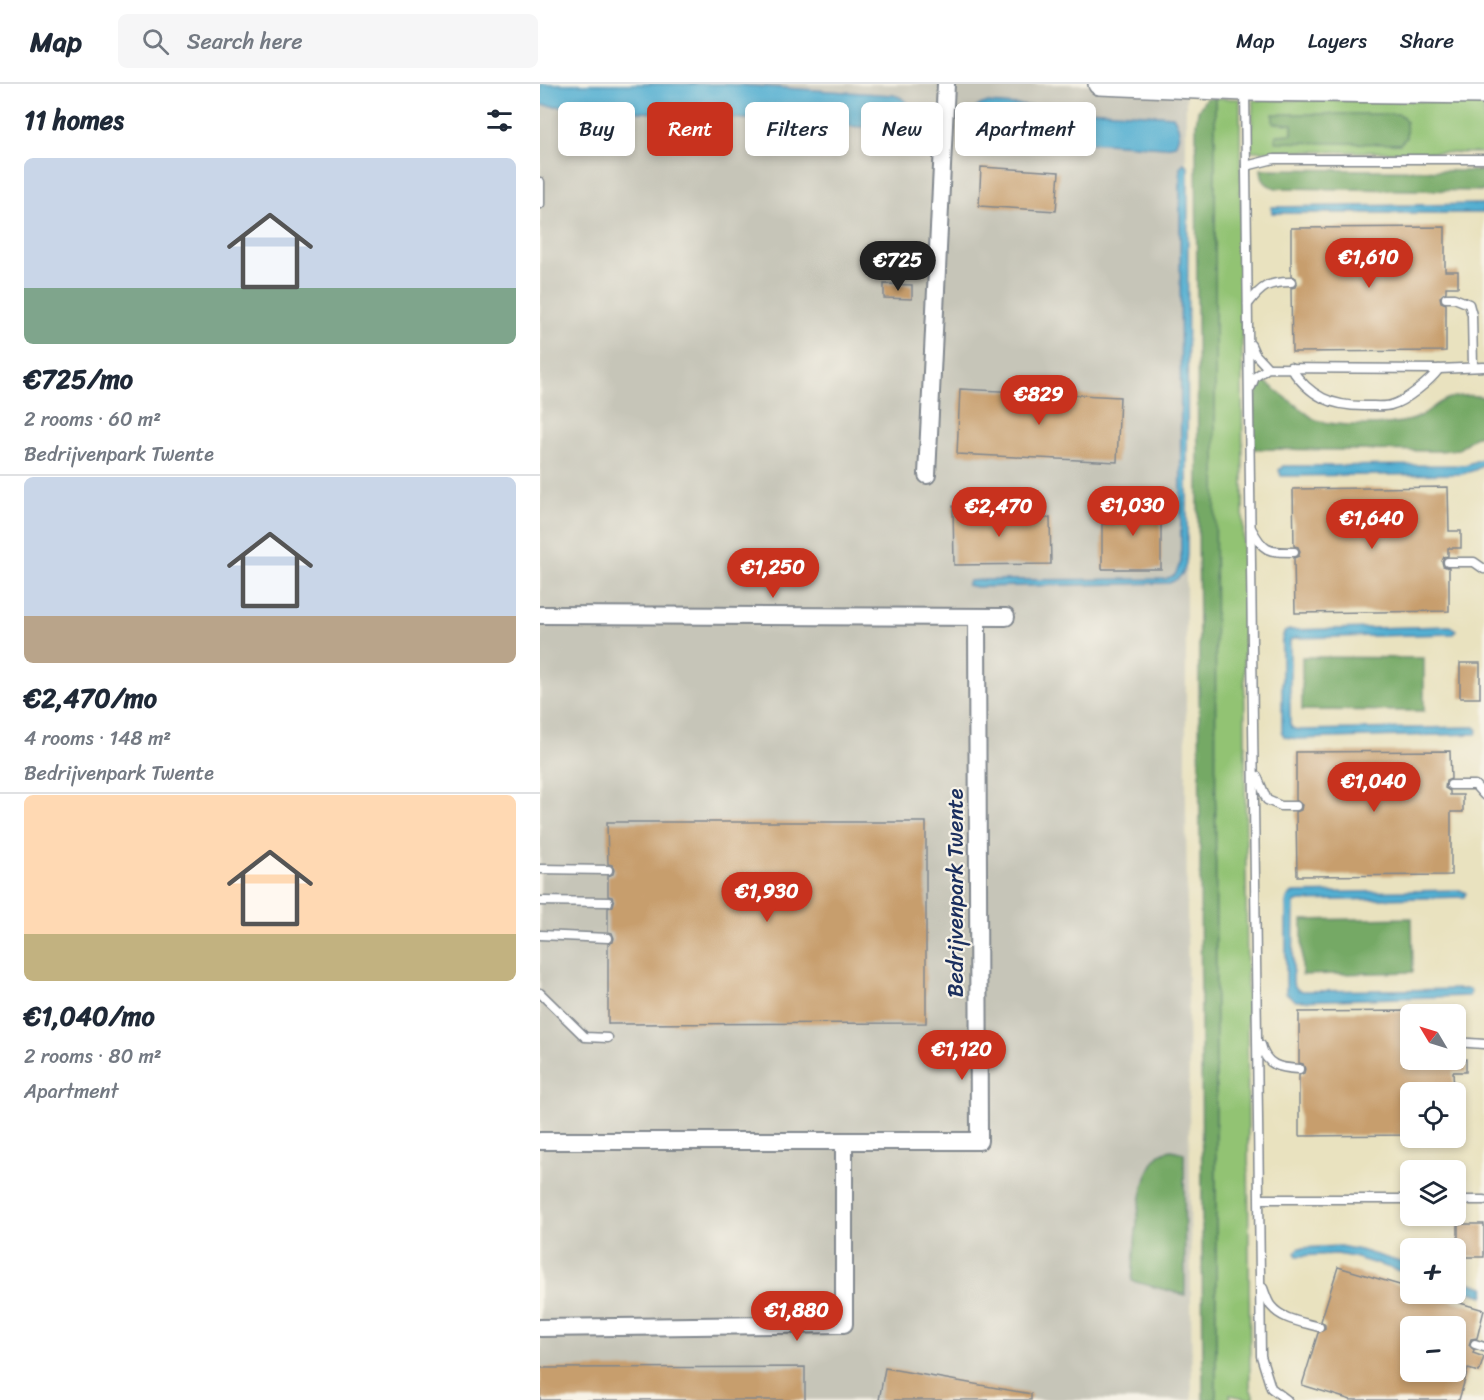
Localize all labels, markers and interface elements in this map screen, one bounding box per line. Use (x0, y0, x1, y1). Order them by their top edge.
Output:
search box (118, 14, 538, 68)
text: Map (30, 17, 82, 66)
text: Search here (187, 22, 303, 61)
text: Map (1236, 22, 1275, 60)
text: Layers (1308, 22, 1367, 60)
text: Share (1400, 22, 1454, 60)
icon: search (139, 25, 172, 58)
text: 11 homes (24, 97, 124, 143)
chip: Buy (558, 102, 635, 156)
chip: Rent (647, 102, 733, 156)
chip: Filters (745, 102, 849, 156)
chip: New (861, 102, 943, 156)
chip: Apartment (955, 102, 1096, 156)
icon: filters (483, 104, 516, 137)
icon: home (216, 197, 324, 305)
pin: €1,610 (1320, 238, 1418, 289)
text: €1,610 (1339, 240, 1399, 275)
pin: €725 (862, 241, 934, 292)
text: €725 (874, 243, 922, 278)
text: €725/mo (24, 356, 133, 402)
pin: €829 (1003, 375, 1075, 426)
text: €829 (1014, 377, 1064, 412)
text: 2 rooms · 60 m² (24, 402, 161, 437)
text: Bedrijvenpark Twente (24, 437, 214, 472)
pin: €1,030 (1084, 486, 1182, 537)
pin: €2,470 (950, 487, 1048, 538)
text: €1,030 (1101, 488, 1165, 523)
text: €2,470 (966, 489, 1032, 524)
pin: €1,640 (1323, 499, 1421, 550)
text: €1,640 (1340, 501, 1404, 536)
icon: home (216, 516, 324, 624)
pin: €1,250 (724, 548, 822, 599)
text: €1,250 (741, 550, 805, 585)
text: €2,470/mo (24, 675, 157, 721)
text: 4 rooms · 148 m² (24, 721, 171, 756)
text: Bedrijvenpark Twente (24, 756, 214, 791)
pin: €1,040 (1325, 762, 1423, 813)
text: €1,040 (1341, 764, 1407, 799)
street label: Bedrijvenpark Twente (936, 788, 975, 997)
icon: home (216, 834, 324, 942)
pin: €1,930 (718, 872, 816, 923)
text: €1,930 (735, 874, 799, 909)
text: €1,040/mo (24, 993, 155, 1039)
north arrow (1400, 1004, 1466, 1070)
map controls (1400, 1004, 1466, 1382)
pin: €1,120 (913, 1030, 1011, 1081)
text: €1,120 (932, 1032, 992, 1067)
text: 2 rooms · 80 m² (24, 1039, 162, 1074)
text: Apartment (24, 1074, 118, 1109)
button: locate (1400, 1082, 1466, 1148)
button: layers (1400, 1160, 1466, 1226)
button: + (1400, 1238, 1466, 1304)
pin: €1,880 (748, 1291, 846, 1342)
text: €1,880 (765, 1293, 829, 1328)
button: − (1400, 1316, 1466, 1382)

